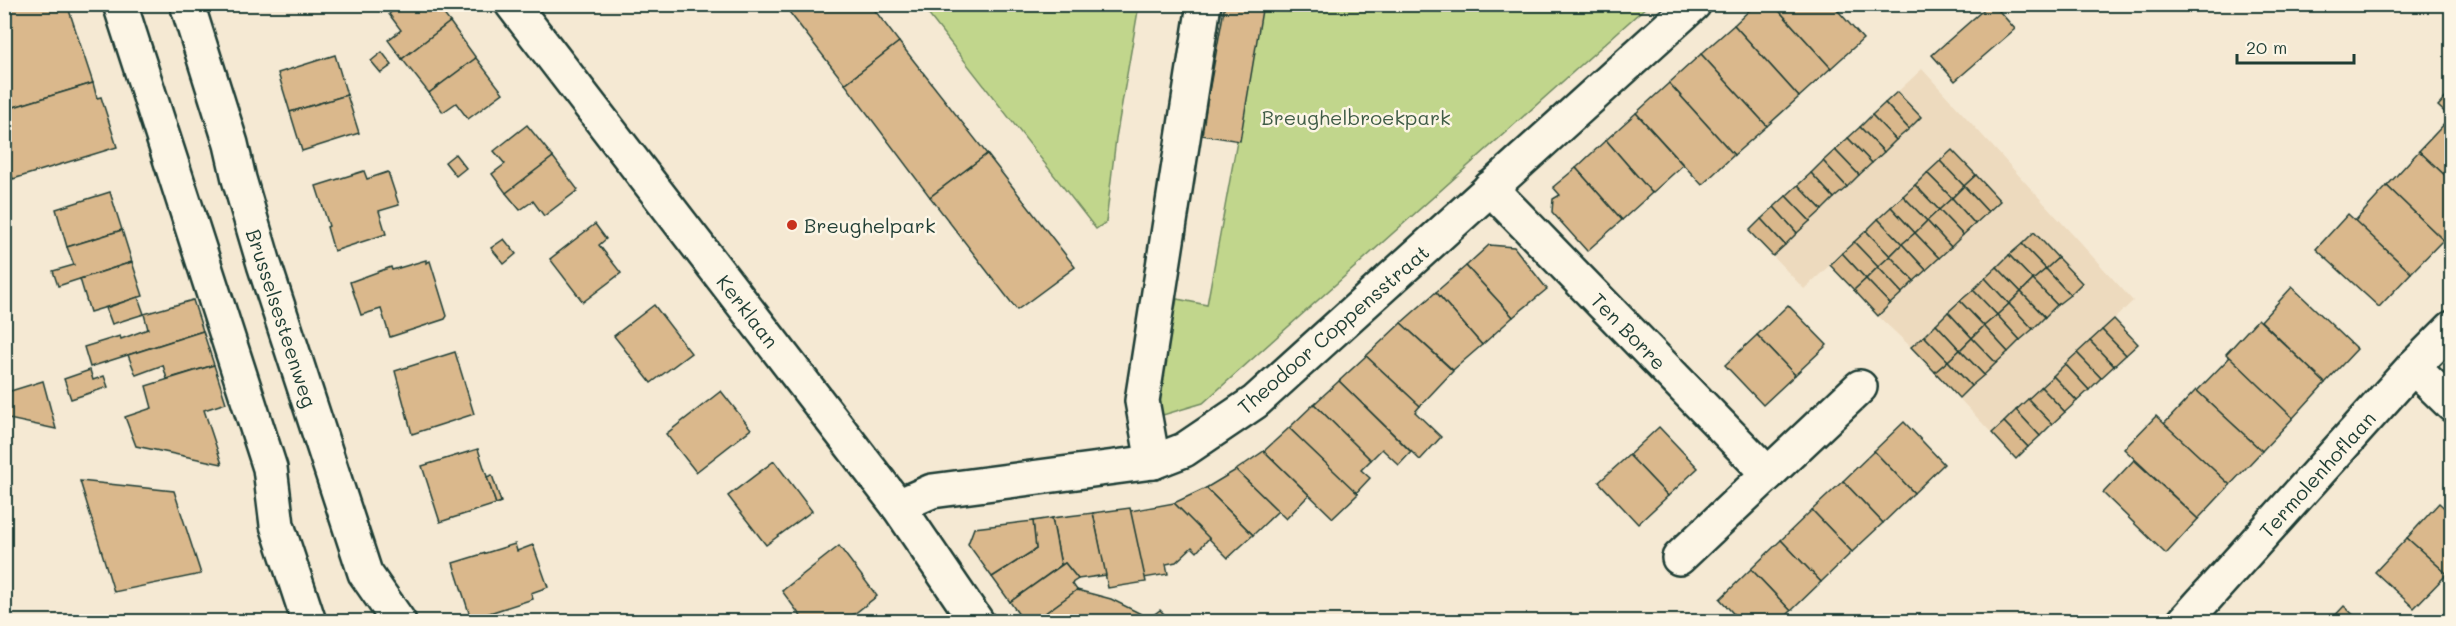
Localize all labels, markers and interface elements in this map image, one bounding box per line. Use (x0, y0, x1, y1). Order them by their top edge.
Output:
scale bar (2237, 27, 2354, 65)
text: 20 m (2246, 35, 2287, 59)
park label: Breughelbroekpark (1261, 104, 1451, 130)
place label: Breughelpark (804, 212, 936, 238)
marker: Breughelpark (785, 218, 799, 232)
street label: Brusselsesteenweg (241, 225, 323, 411)
street label: Theodoor Coppensstraat (1232, 239, 1434, 419)
street label: Kerklaan (711, 269, 785, 353)
street label: Ten Borre (1586, 287, 1672, 375)
street label: Termolenhoflaan (2253, 405, 2381, 543)

